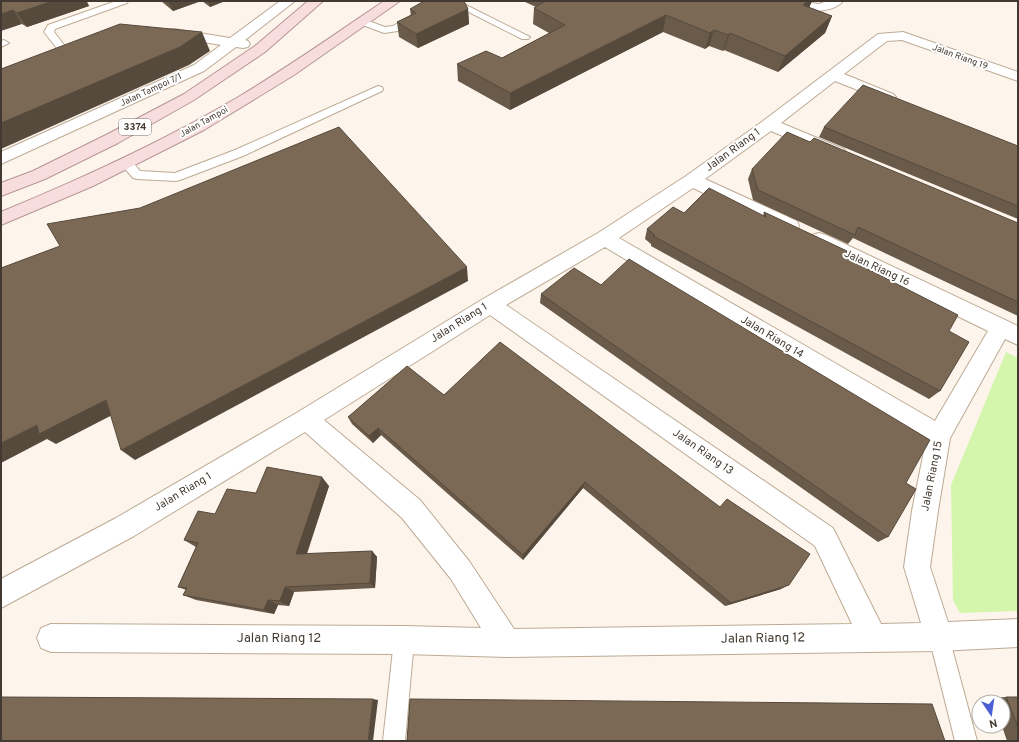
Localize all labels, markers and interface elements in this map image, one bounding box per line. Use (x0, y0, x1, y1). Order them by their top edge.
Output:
street label: Jalan Riang 19 (931, 42, 989, 72)
street label: Jalan Tampoi 7/1 (118, 71, 184, 109)
street label: Jalan Tampoi (178, 104, 230, 140)
road number: 3374 (119, 119, 151, 135)
street label: Jalan Riang 1 (703, 125, 763, 175)
street label: Jalan Riang 16 (842, 247, 912, 289)
street label: Jalan Riang 1 (428, 300, 490, 346)
street label: Jalan Riang 14 (738, 313, 806, 361)
street label: Jalan Riang 13 (670, 426, 736, 478)
street label: Jalan Riang 15 (918, 439, 946, 512)
street label: Jalan Riang 1 (152, 469, 214, 515)
street label: Jalan Riang 12 (721, 630, 805, 648)
street label: Jalan Riang 12 (237, 631, 321, 647)
north arrow (971, 694, 1011, 734)
text: N (988, 715, 998, 730)

